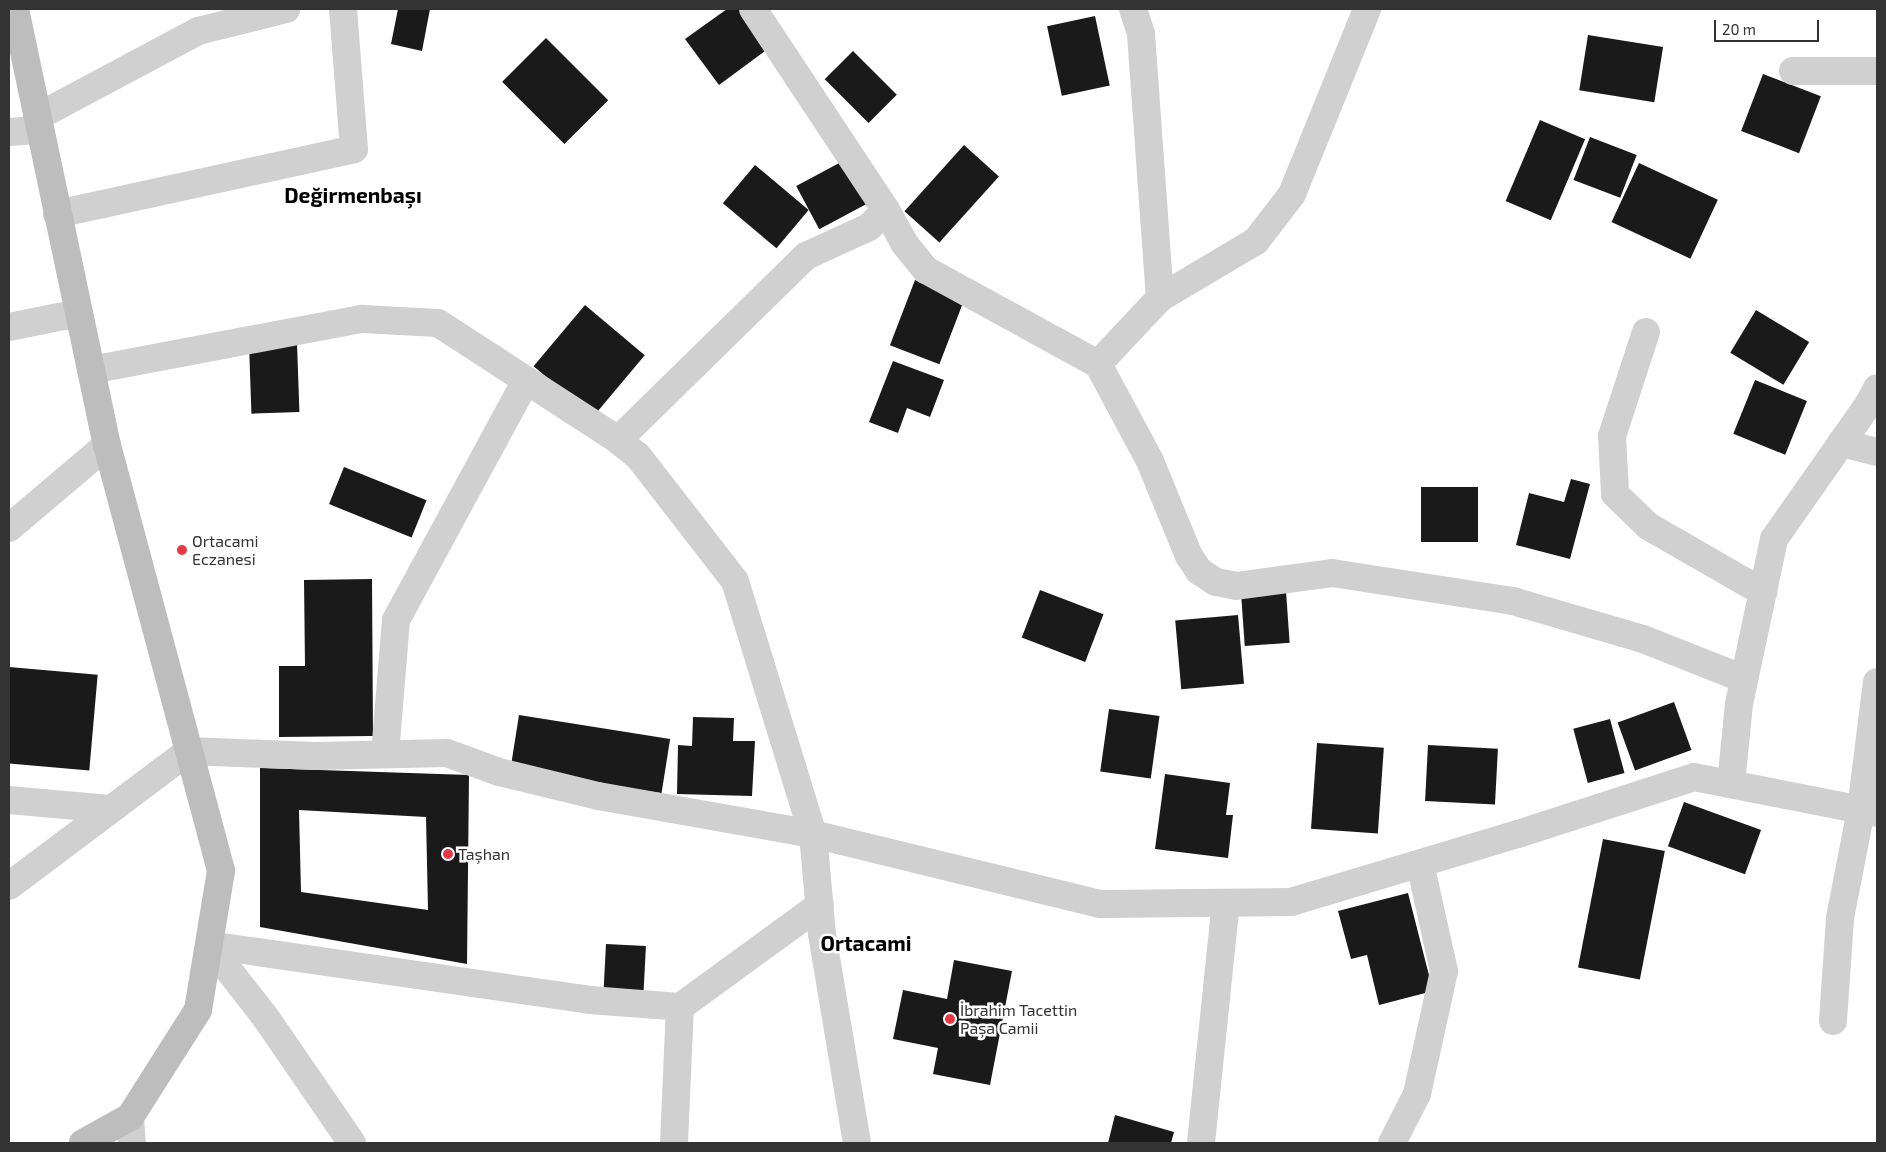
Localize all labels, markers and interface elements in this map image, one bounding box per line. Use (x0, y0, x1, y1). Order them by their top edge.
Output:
scale bar (1716, 10, 1821, 42)
text: 20 m (1722, 20, 1756, 38)
district label: Değirmenbaşı (284, 182, 422, 208)
place label: Ortacami Eczanesi (192, 531, 259, 569)
marker: Ortacami Eczanesi (176, 544, 188, 556)
place label: Taşhan (458, 844, 510, 864)
marker: Taşhan (442, 848, 454, 860)
district label: Ortacami (821, 930, 911, 956)
place label: İbrahim Tacettin Paşa Camii (960, 1000, 1078, 1038)
marker: İbrahim Tacettin Paşa Camii (944, 1013, 956, 1025)

